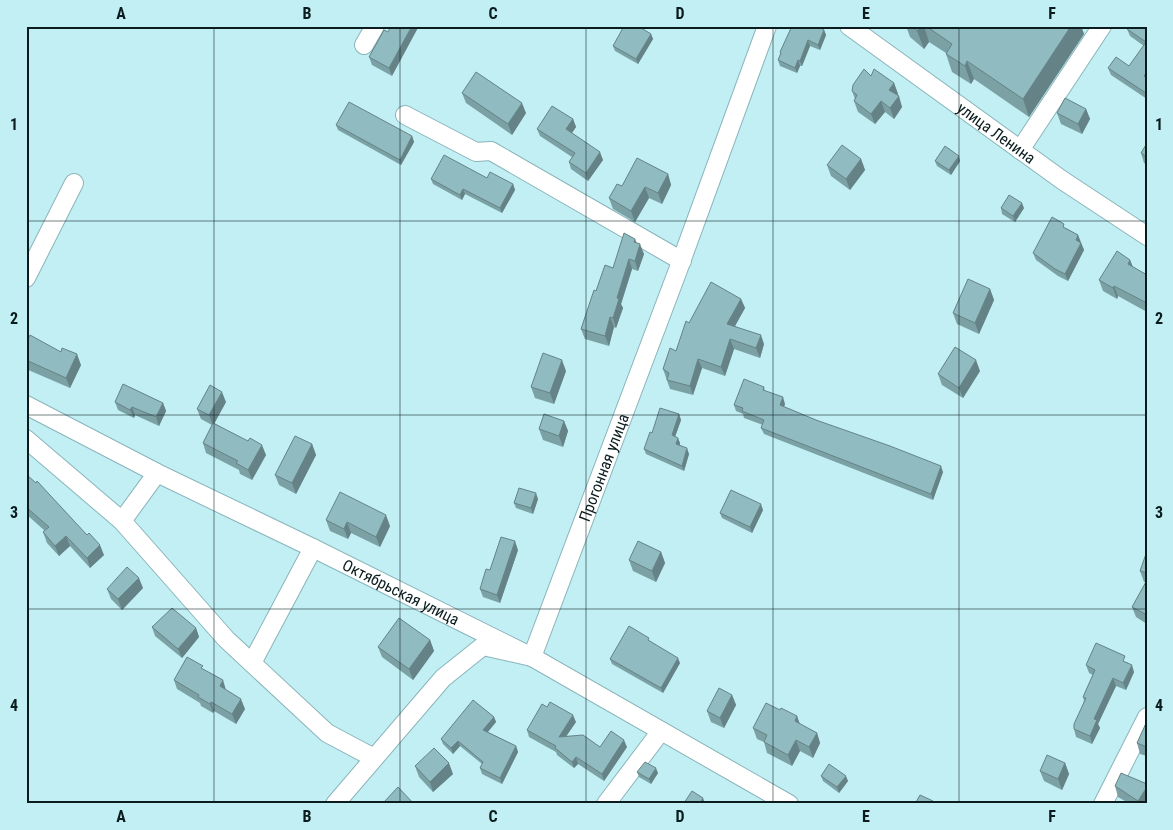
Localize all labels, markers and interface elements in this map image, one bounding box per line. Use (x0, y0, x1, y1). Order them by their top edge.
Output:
text: A (116, 4, 126, 23)
text: B (303, 4, 312, 23)
text: C (488, 4, 498, 23)
text: D (675, 4, 685, 23)
text: E (862, 4, 870, 23)
text: F (1048, 4, 1056, 23)
street label: улица Ленина (953, 98, 1039, 168)
text: 1 (10, 115, 18, 134)
text: 1 (1155, 115, 1163, 134)
text: 2 (10, 309, 18, 328)
text: 2 (1155, 309, 1163, 328)
street label: Прогонная улица (575, 411, 633, 524)
text: 3 (10, 503, 18, 522)
text: 3 (1155, 503, 1163, 522)
street label: Октябрьская улица (339, 555, 462, 629)
text: 4 (10, 696, 18, 715)
text: 4 (1155, 696, 1163, 715)
text: A (116, 807, 126, 826)
text: B (303, 807, 312, 826)
text: C (488, 807, 498, 826)
text: D (675, 807, 685, 826)
text: E (862, 807, 870, 826)
text: F (1048, 807, 1056, 826)

